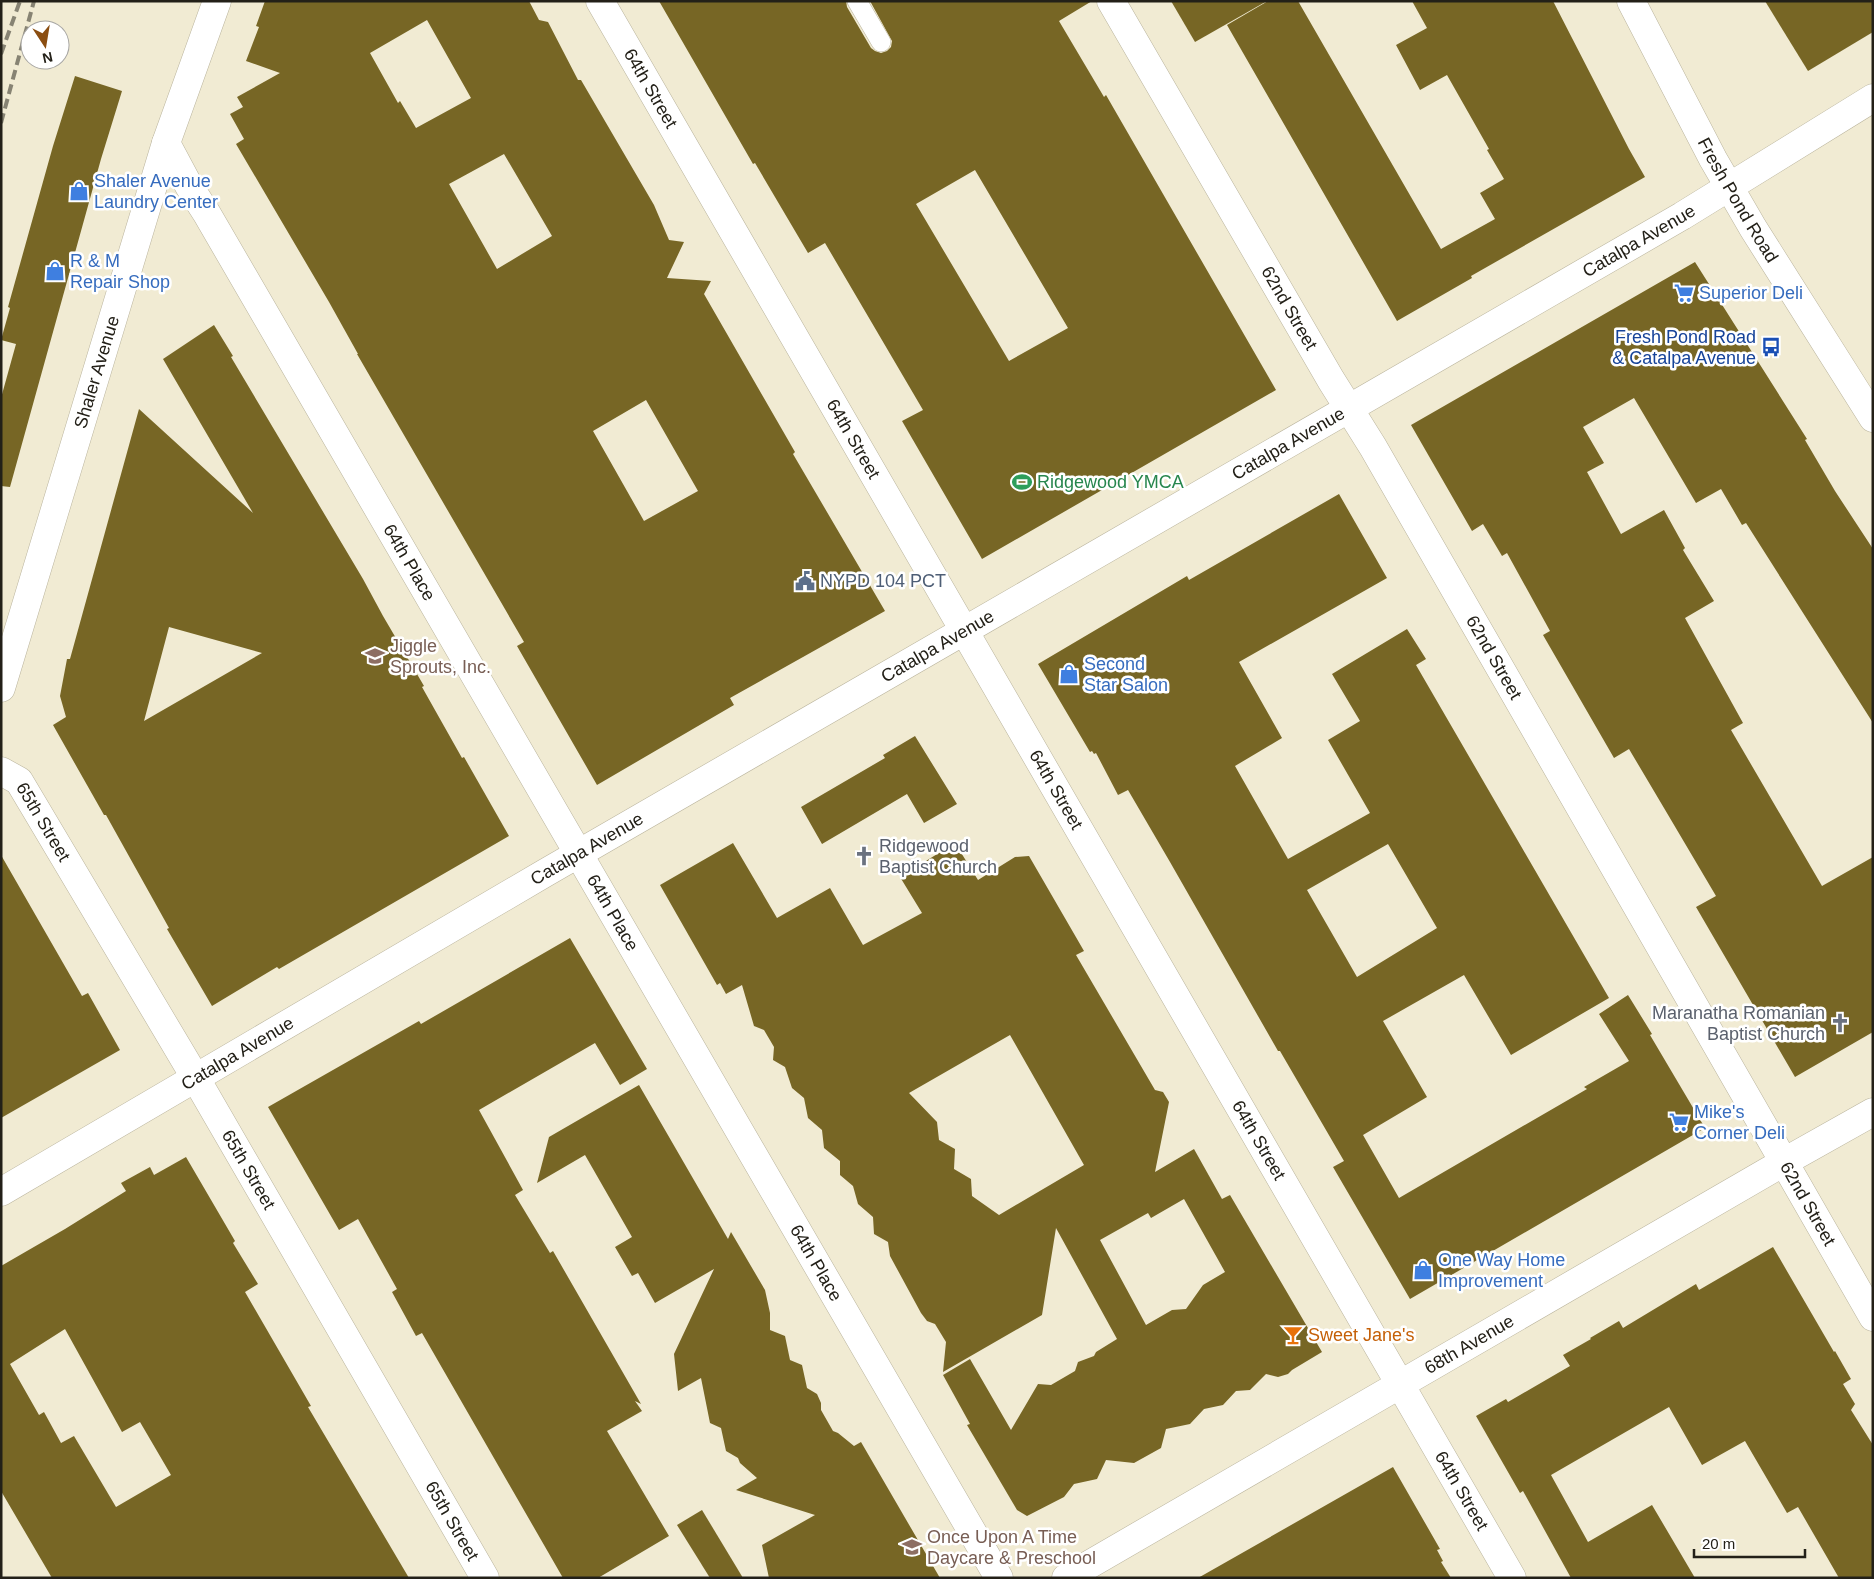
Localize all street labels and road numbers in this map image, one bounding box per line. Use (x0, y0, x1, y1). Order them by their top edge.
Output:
street label: 64th Street (620, 45, 681, 132)
street label: Fresh Pond Road (1694, 134, 1782, 266)
street label: Catalpa Avenue (1579, 200, 1699, 281)
street label: 62nd Street (1257, 263, 1321, 353)
street label: Shaler Avenue (70, 313, 123, 431)
street label: 64th Street (823, 396, 884, 482)
street label: Catalpa Avenue (1228, 403, 1348, 484)
street label: 64th Place (379, 521, 439, 604)
street label: Catalpa Avenue (878, 606, 997, 687)
street label: 62nd Street (1462, 612, 1526, 703)
street label: 64th Street (1025, 746, 1087, 833)
street label: 65th Street (12, 779, 74, 865)
street label: Catalpa Avenue (527, 808, 647, 889)
street label: 64th Place (583, 871, 643, 955)
street label: Catalpa Avenue (178, 1013, 297, 1094)
street label: 64th Street (1228, 1097, 1290, 1183)
street label: 65th Street (218, 1126, 279, 1213)
street label: 62nd Street (1776, 1158, 1840, 1249)
street label: 64th Place (786, 1221, 846, 1305)
street label: 68th Avenue (1421, 1311, 1517, 1378)
street label: 64th Street (1431, 1448, 1492, 1534)
street label: 65th Street (421, 1478, 483, 1564)

